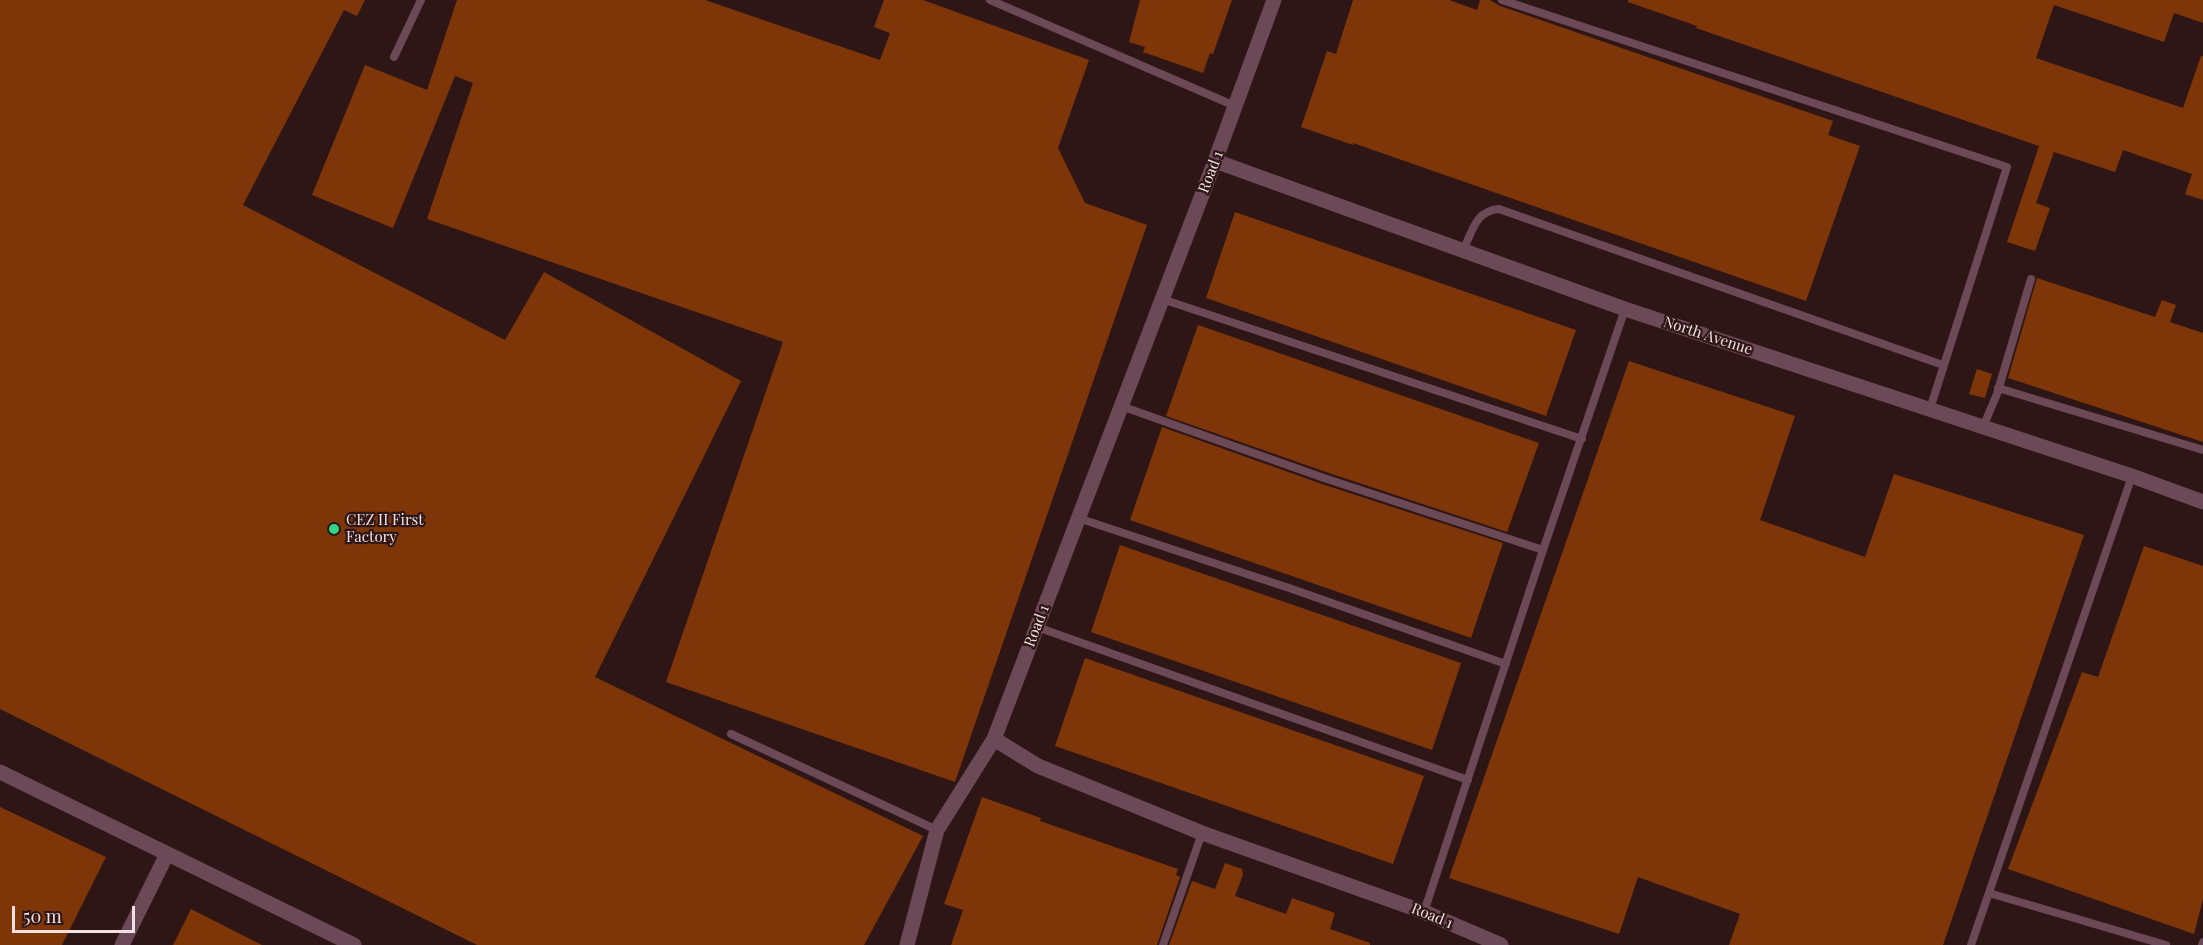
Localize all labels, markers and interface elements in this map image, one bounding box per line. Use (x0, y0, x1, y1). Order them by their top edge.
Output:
street label: Road 1 (1195, 149, 1227, 195)
street label: North Avenue (1661, 313, 1755, 359)
place label: CEZ II First Factory (346, 511, 424, 546)
marker: CEZ II First Factory (327, 522, 341, 536)
street label: Road 1 (1021, 603, 1053, 649)
scale bar (15, 894, 138, 932)
street label: Road 1 (1409, 900, 1455, 932)
text: 50 m (23, 904, 62, 928)

